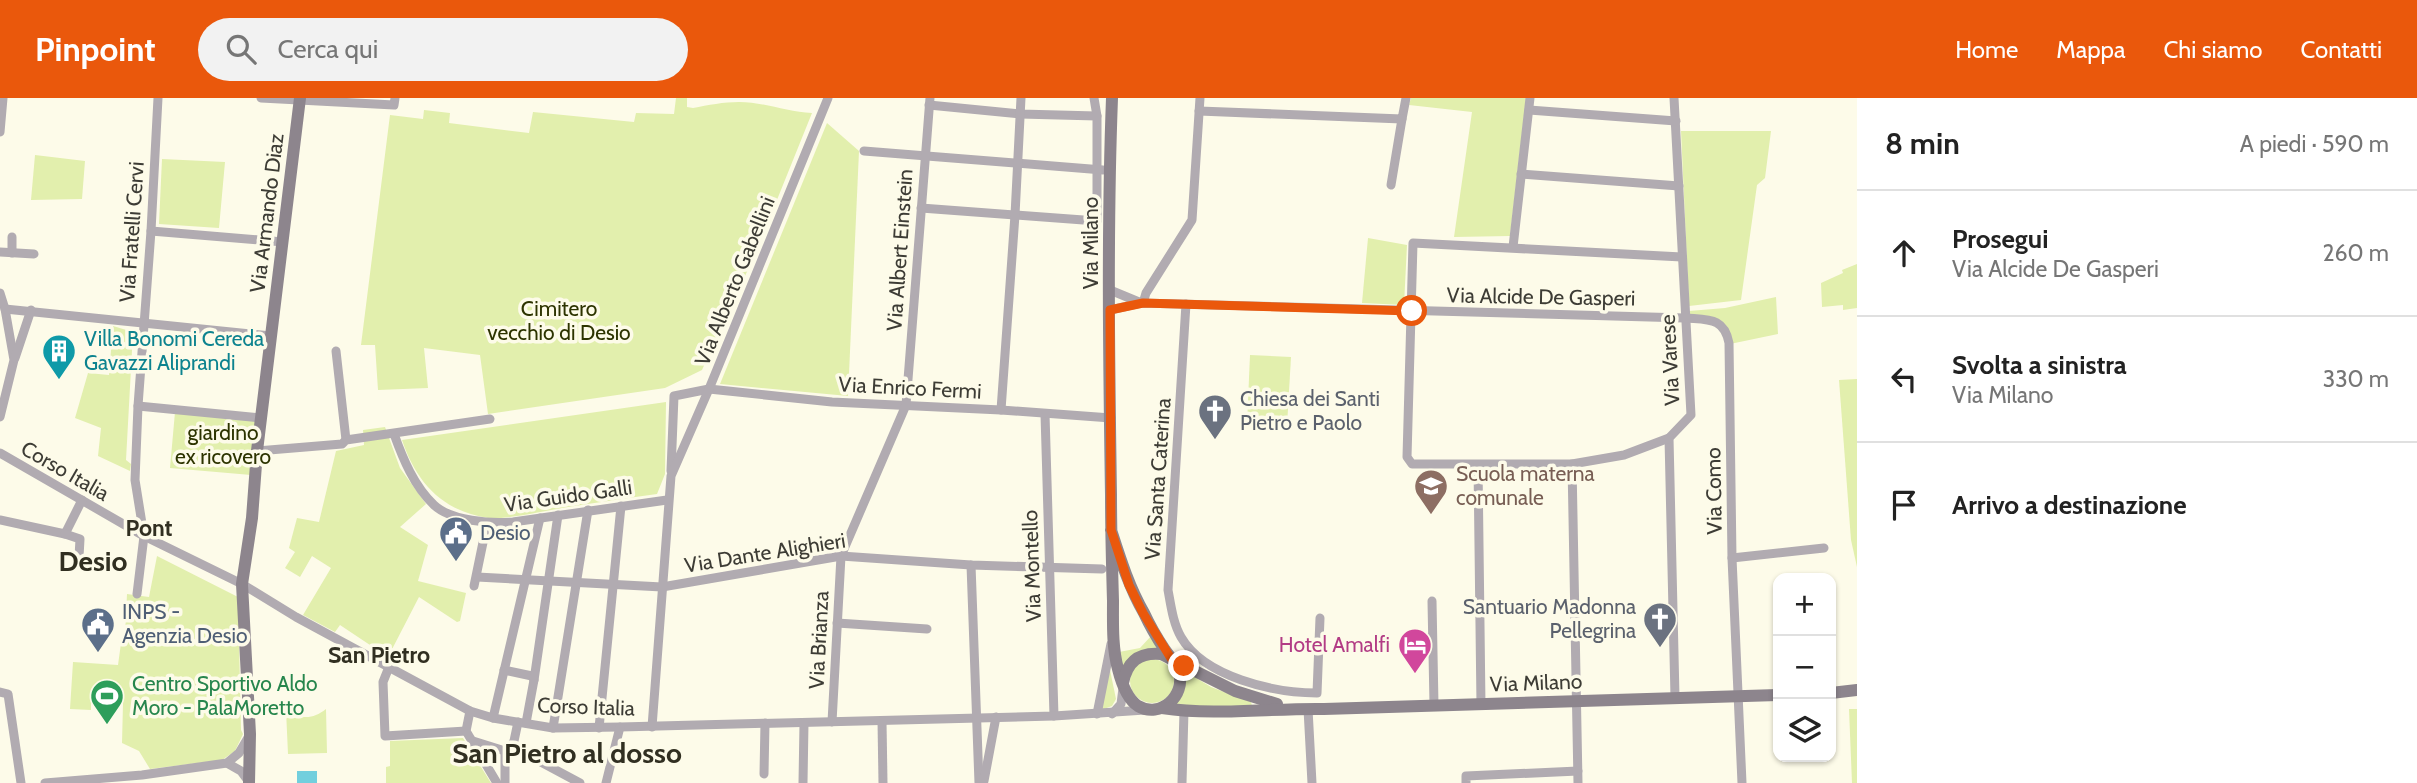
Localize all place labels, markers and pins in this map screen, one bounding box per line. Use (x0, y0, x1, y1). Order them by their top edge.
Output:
place label: Villa Bonomi Cereda Gavazzi Aliprandi (84, 326, 264, 375)
building icon: Villa Bonomi Cereda Gavazzi Aliprandi (40, 332, 78, 381)
place label: Chiesa dei Santi Pietro e Paolo (1240, 386, 1380, 435)
church icon: Chiesa dei Santi Pietro e Paolo (1196, 392, 1234, 441)
place label: Scuola materna comunale (1456, 461, 1595, 510)
school or university icon: Scuola materna comunale (1412, 467, 1450, 516)
public building icon: Desio (437, 514, 475, 563)
place label: Desio (480, 520, 531, 545)
place label: Santuario Madonna Pellegrina (1463, 594, 1636, 643)
place label: INPS - Agenzia Desio (122, 599, 247, 648)
church icon: Santuario Madonna Pellegrina (1641, 600, 1679, 649)
public building icon: INPS - Agenzia Desio (79, 605, 117, 654)
hotel icon: Hotel Amalfi (1396, 626, 1434, 675)
place label: Hotel Amalfi (1279, 632, 1390, 657)
place label: Centro Sportivo Aldo Moro - PalaMoretto (132, 671, 318, 720)
sports icon: Centro Sportivo Aldo Moro - PalaMoretto (88, 677, 126, 726)

